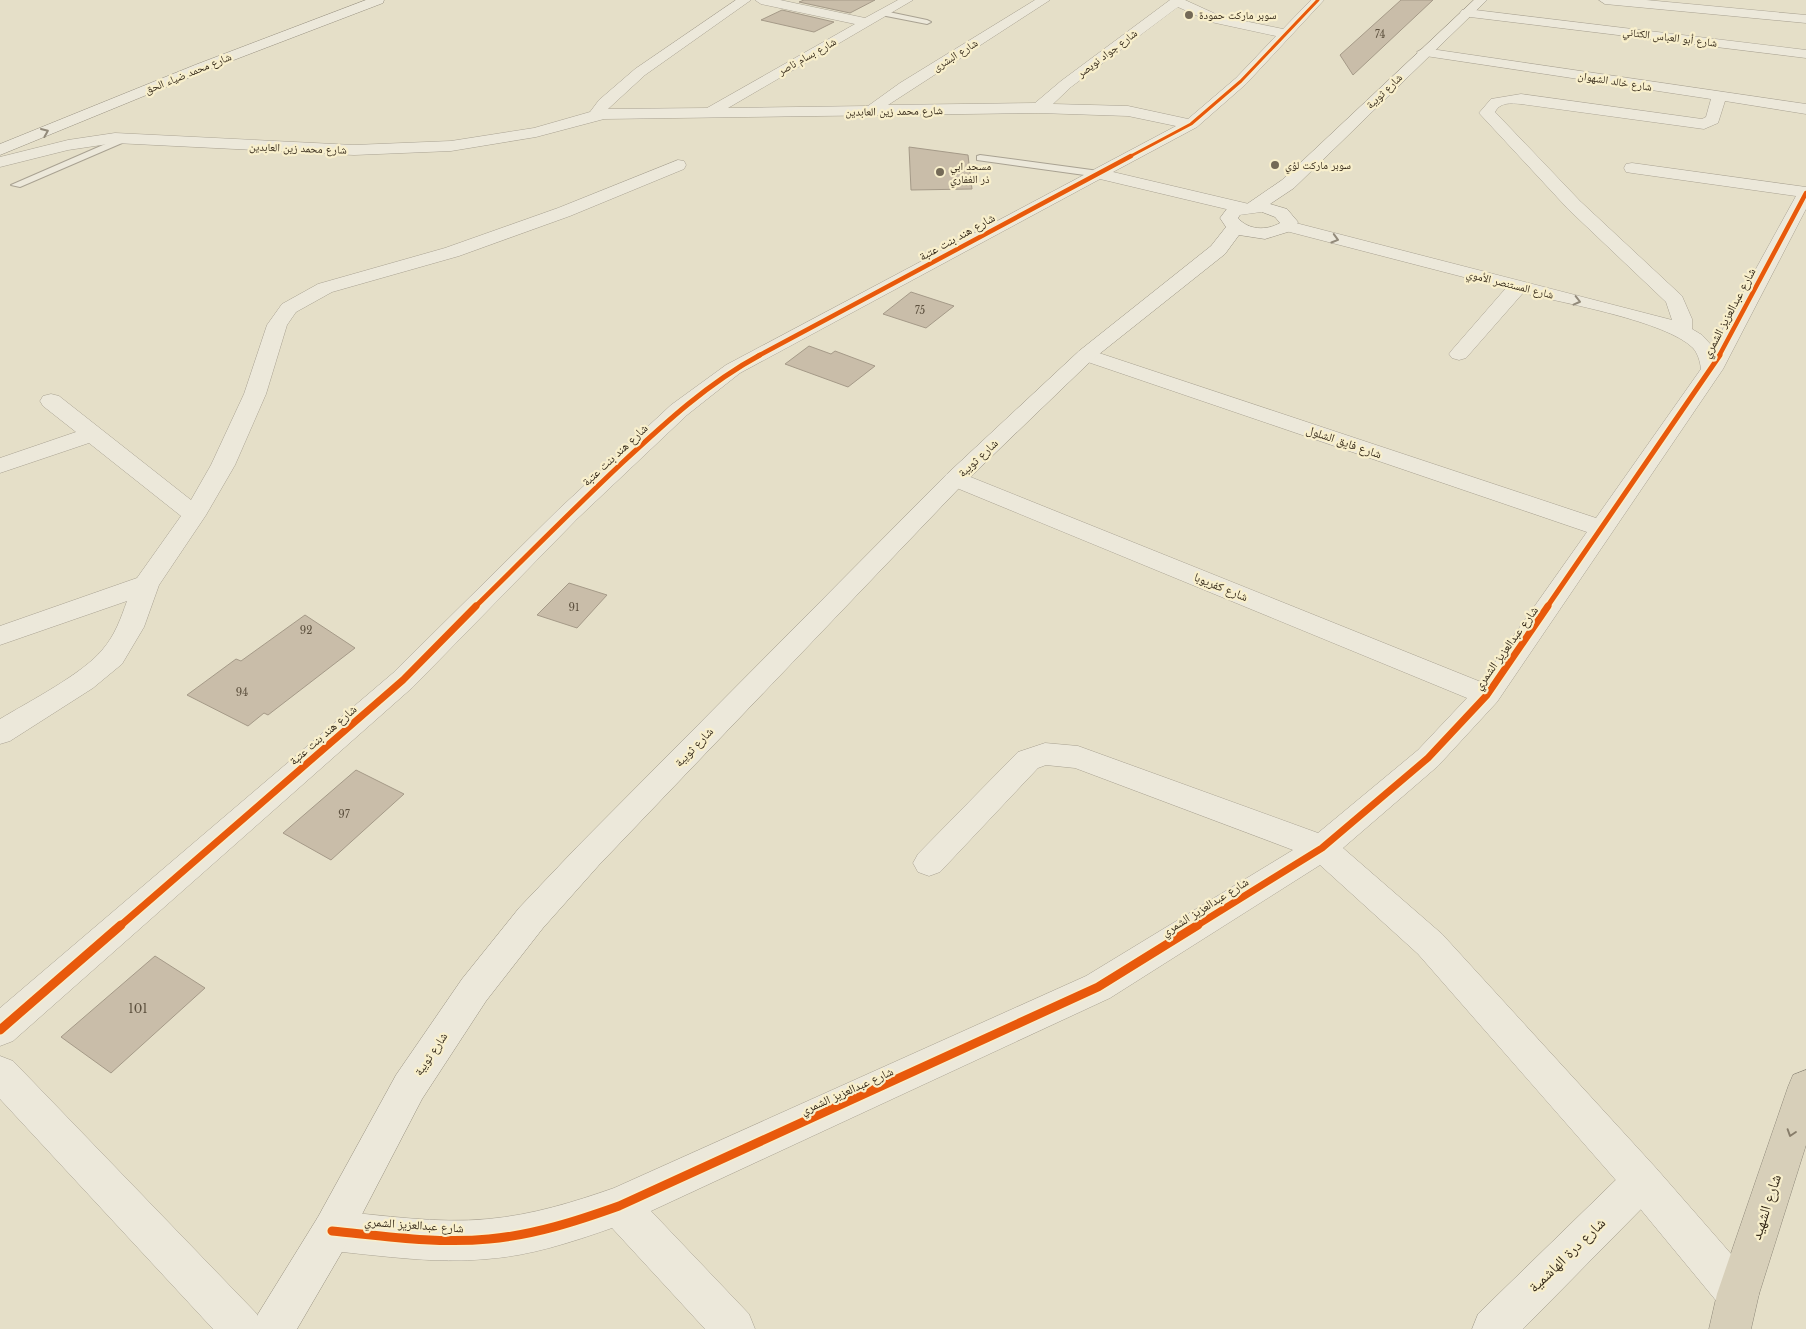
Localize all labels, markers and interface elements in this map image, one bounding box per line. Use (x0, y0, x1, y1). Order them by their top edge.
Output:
place label: سوبر ماركت حمودة (1199, 8, 1277, 22)
marker: سوبر ماركت حمودة (1183, 9, 1195, 21)
street label: شارع أبو العباس الكتاني (1622, 24, 1718, 52)
street label: شارع جواد نويصر (1073, 26, 1140, 81)
house number: 74 (1375, 28, 1385, 41)
street label: شارع بسام ناصر (774, 34, 839, 78)
street label: شارع البشرى (930, 36, 980, 74)
street label: شارع محمد ضياء الحق (143, 49, 233, 97)
street label: شارع خالد الشهوان (1577, 68, 1653, 94)
street label: شارع ثويبة (1363, 70, 1405, 112)
street label: شارع محمد زين العابدين (845, 103, 943, 119)
one-way arrow (40, 127, 49, 138)
street label: شارع محمد زين العابدين (249, 139, 347, 157)
place label: سوبر ماركت لؤي (1285, 158, 1351, 174)
place label: مسحد ابي ذر الغفاري (950, 159, 991, 188)
marker: سوبر ماركت لؤي (1269, 159, 1281, 171)
marker: مسحد ابي ذر الغفاري (934, 166, 946, 178)
street label: شارع هند بنت عتبة (916, 210, 998, 264)
one-way arrow (1330, 234, 1339, 244)
street label: شارع عبدالعزيز الشمري (1699, 265, 1761, 362)
street label: شارع المستنصر الأموي (1464, 266, 1555, 303)
one-way arrow (1573, 295, 1582, 306)
house number: 75 (915, 304, 926, 317)
street label: شارع هند بنت عتبة (579, 420, 651, 490)
street label: شارع فايق الشلول (1304, 422, 1384, 462)
street label: شارع ثويبة (955, 435, 1001, 481)
street label: شارع كفريوبا (1192, 569, 1250, 605)
house number: 91 (569, 601, 579, 614)
street label: شارع عبدالعزيز الشمري (1470, 603, 1543, 694)
house number: 92 (300, 624, 312, 637)
house number: 94 (236, 686, 248, 699)
street label: شارع هند بنت عتبة (286, 701, 360, 769)
street label: شارع ثويبة (671, 724, 717, 770)
house number: 97 (338, 808, 351, 821)
street label: شارع عبدالعزيز الشمري (1158, 874, 1253, 942)
house number: 101 (128, 1001, 148, 1016)
street label: شارع ثويبة (411, 1029, 451, 1079)
street label: شارع عبدالعزيز الشمري (798, 1063, 897, 1120)
one-way arrow (1786, 1129, 1796, 1137)
street label: شارع الشهيد (1746, 1172, 1786, 1242)
street label: شارع درة الهاشمية (1524, 1213, 1610, 1297)
street label: شارع عبدالعزيز الشمري (364, 1214, 464, 1239)

